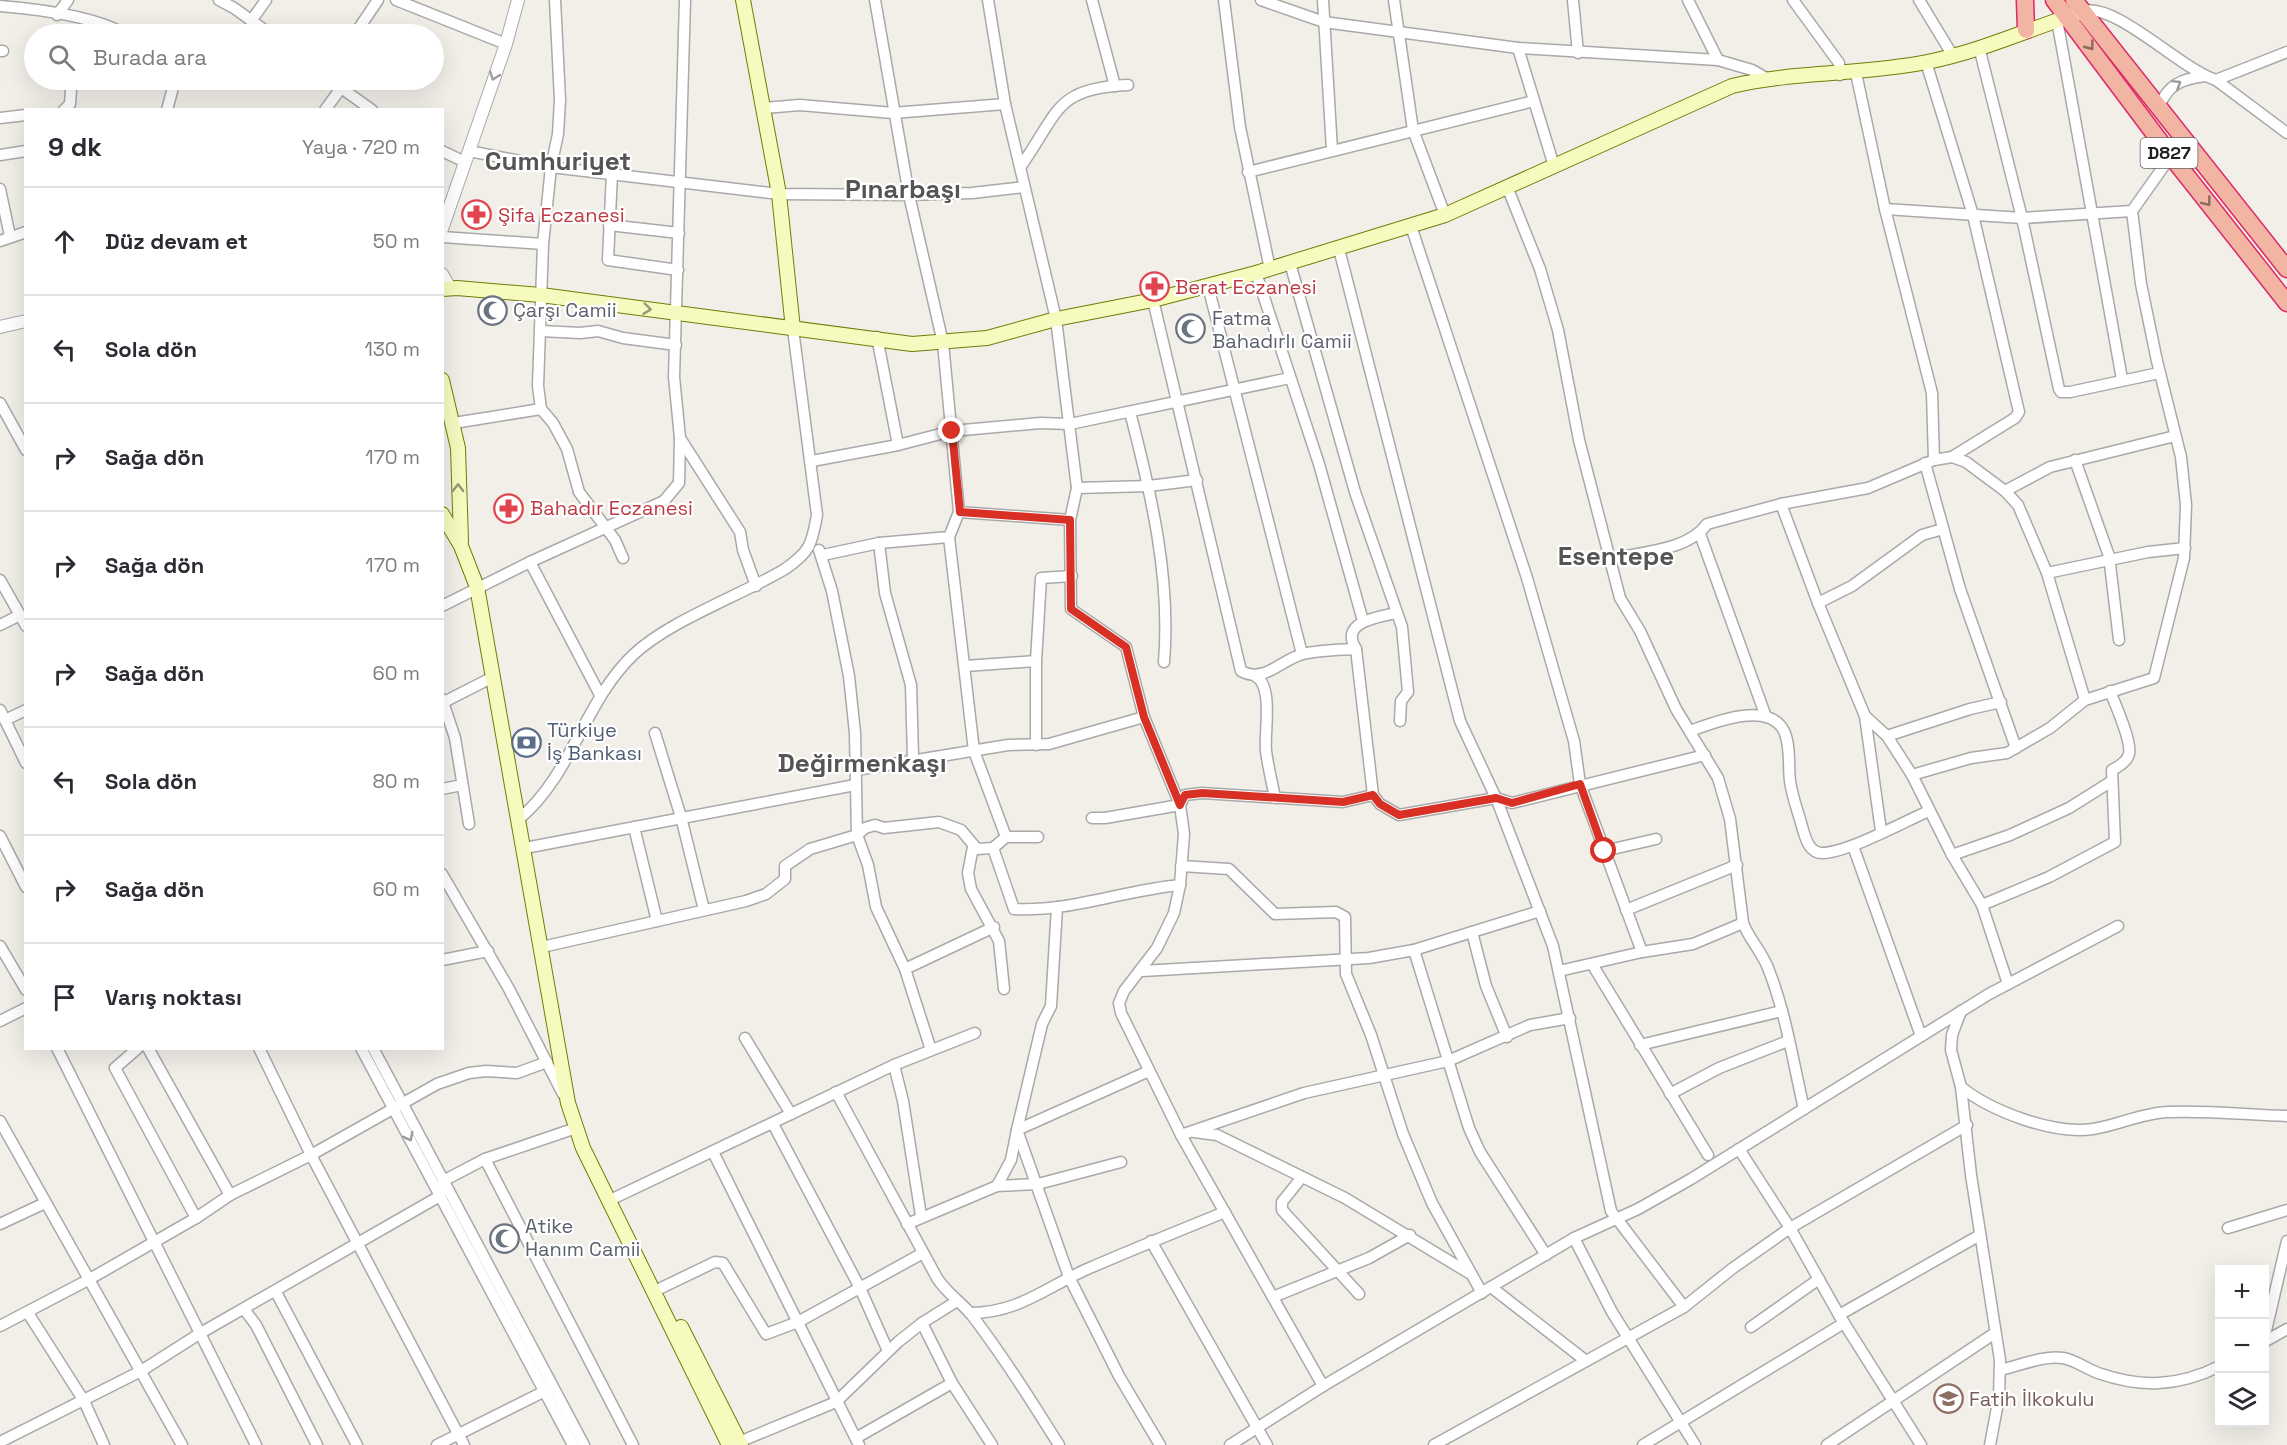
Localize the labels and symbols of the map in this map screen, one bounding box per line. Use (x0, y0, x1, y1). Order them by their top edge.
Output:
one-way arrow (2082, 40, 2093, 51)
one-way arrow (489, 70, 502, 81)
one-way arrow (2171, 80, 2181, 92)
road number: D827 (2140, 138, 2198, 168)
district label: Cumhuriyet (485, 144, 631, 178)
district label: Pınarbaşı (845, 172, 961, 206)
one-way arrow (2200, 195, 2211, 206)
pharmacy icon: Şifa Eczanesi (461, 199, 493, 231)
place label: Şifa Eczanesi (498, 202, 625, 228)
pharmacy icon: Berat Eczanesi (1138, 271, 1170, 303)
place label: Berat Eczanesi (1175, 274, 1317, 300)
mosque icon: Çarşı Camii (476, 294, 508, 326)
place label: Çarşı Camii (513, 297, 617, 323)
one-way arrow (642, 302, 651, 315)
place label: Fatma Bahadırlı Camii (1212, 305, 1352, 354)
mosque icon: Fatma Bahadırlı Camii (1175, 313, 1207, 345)
route end (938, 417, 964, 443)
one-way arrow (452, 484, 464, 493)
pharmacy icon: Bahadır Eczanesi (493, 492, 525, 524)
place label: Bahadır Eczanesi (530, 495, 693, 521)
district label: Esentepe (1558, 539, 1674, 573)
place label: Türkiye İş Bankası (547, 717, 642, 766)
bank icon: Türkiye İş Bankası (510, 726, 542, 758)
district label: Değirmenkaşı (777, 746, 947, 780)
route start (1590, 837, 1616, 863)
one-way arrow (402, 1131, 413, 1141)
place label: Atike Hanım Camii (525, 1213, 640, 1262)
mosque icon: Atike Hanım Camii (488, 1222, 520, 1254)
school or university icon: Fatih İlkokulu (1932, 1383, 1964, 1415)
place label: Fatih İlkokulu (1969, 1386, 2095, 1412)

